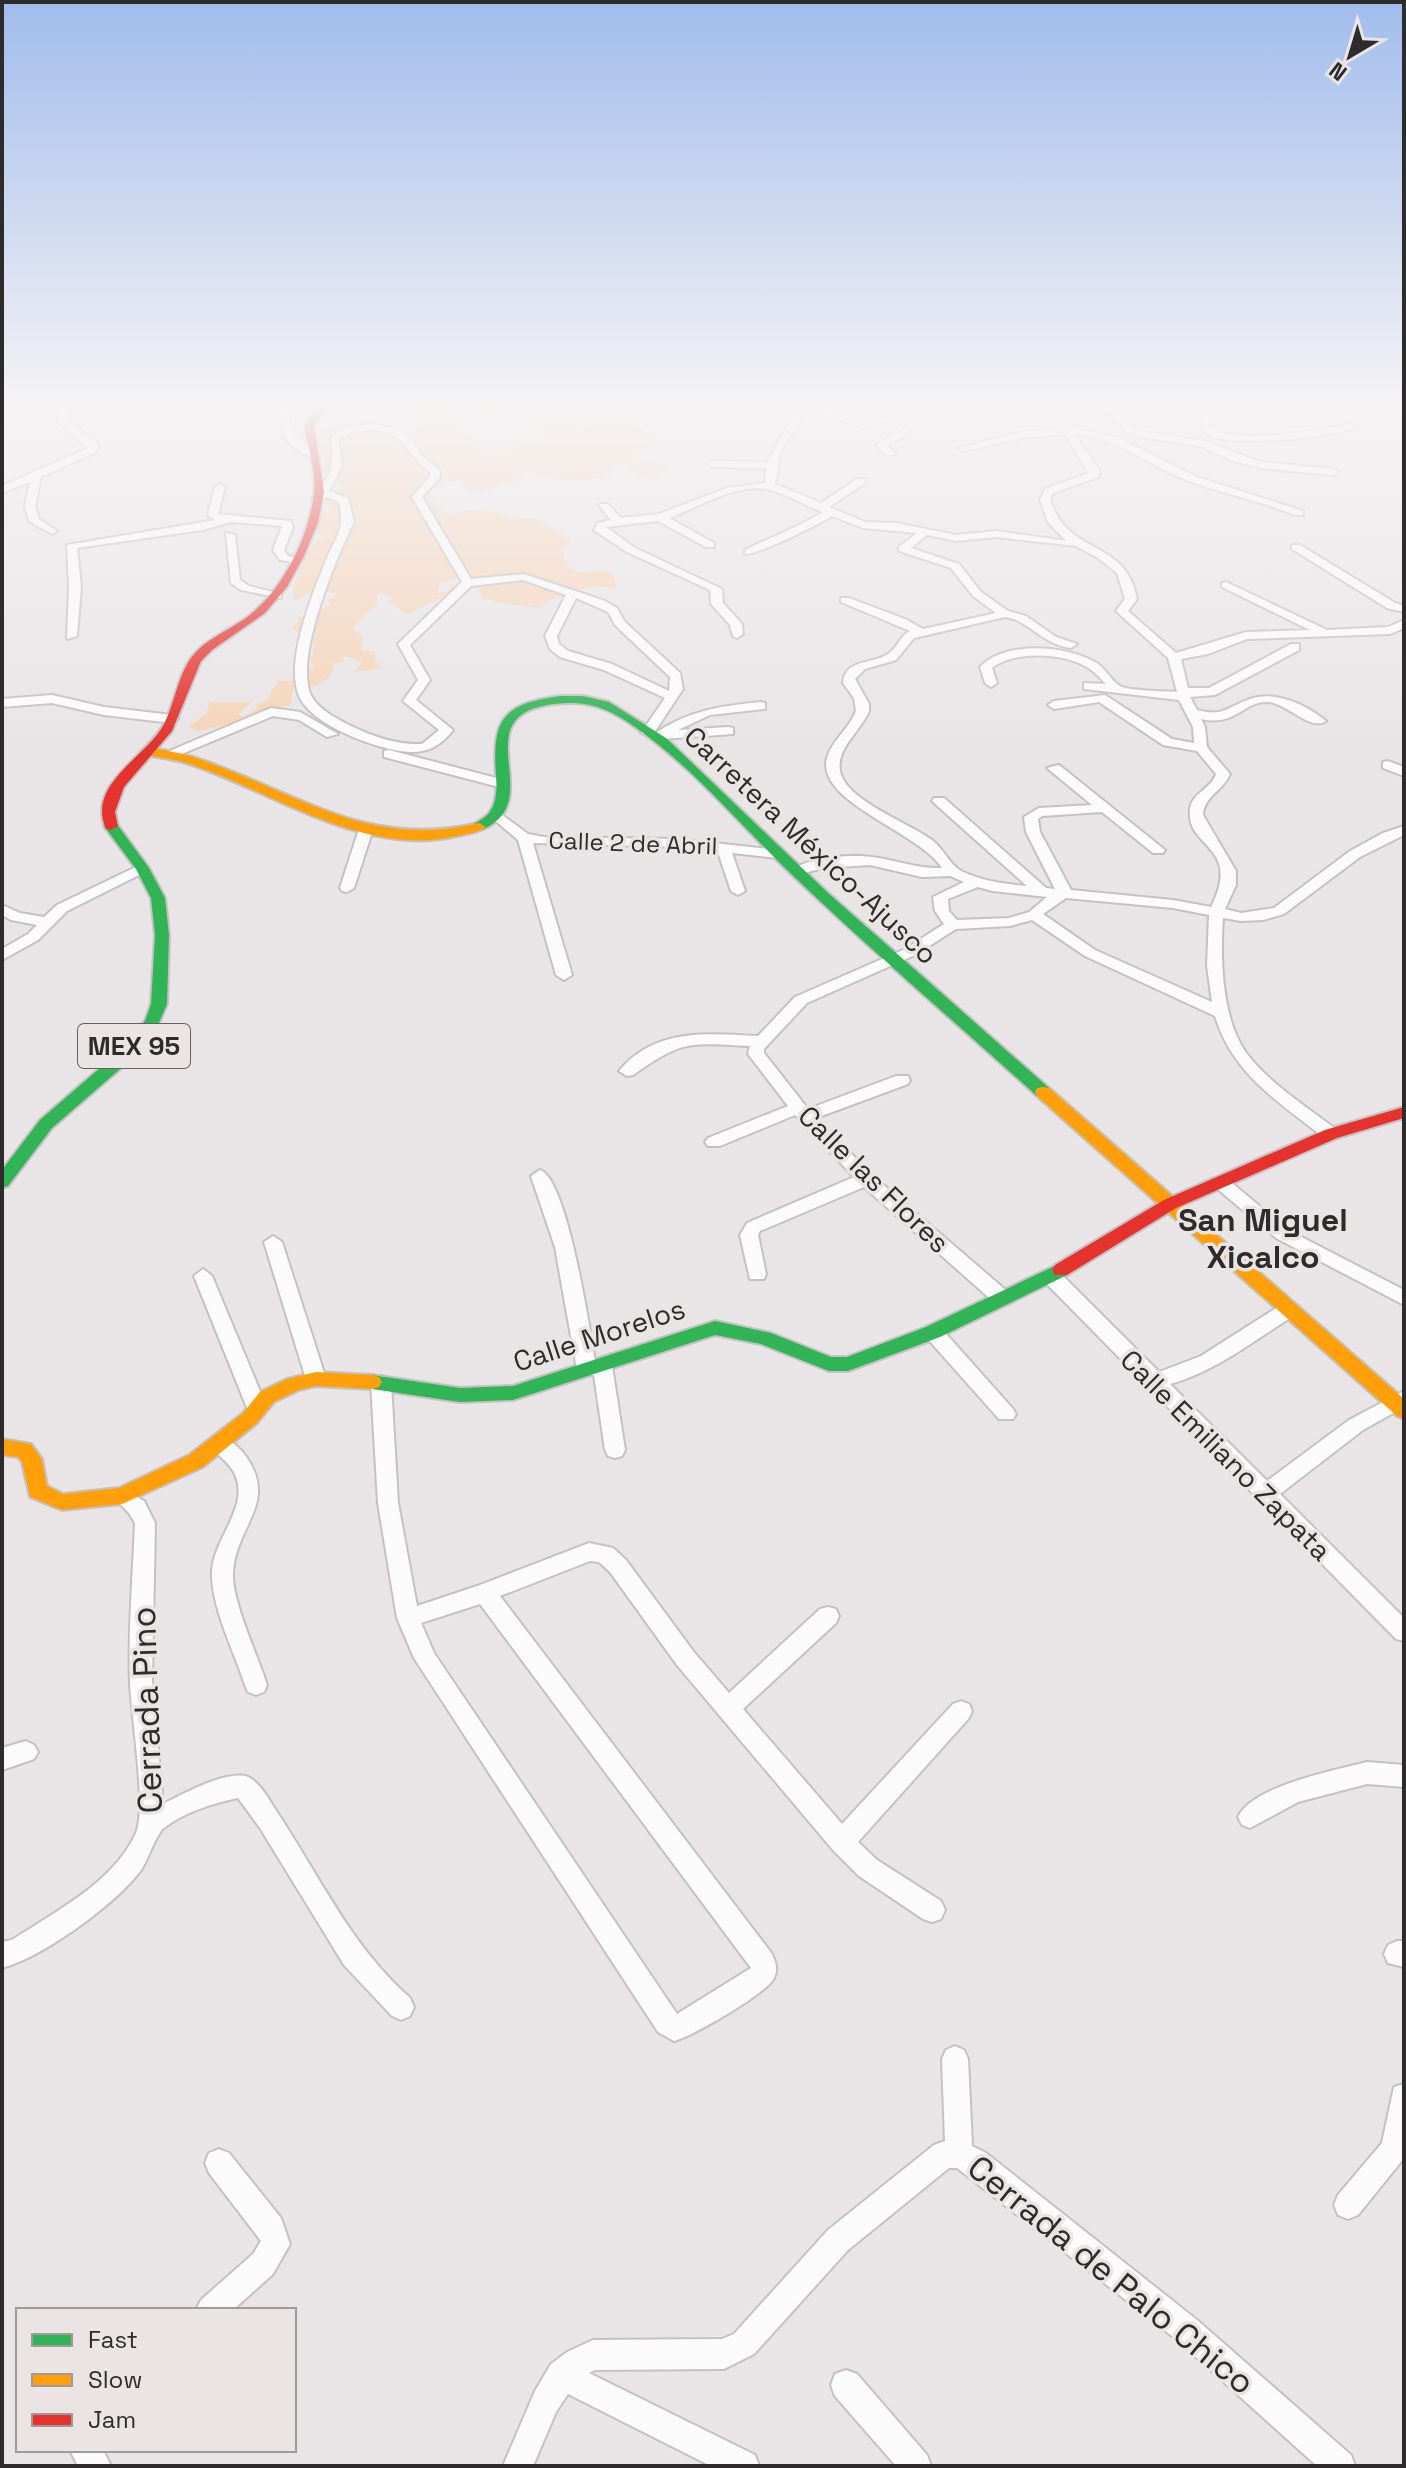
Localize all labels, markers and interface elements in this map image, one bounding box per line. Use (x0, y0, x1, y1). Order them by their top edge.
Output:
north arrow (1310, 16, 1390, 96)
text: N (1323, 56, 1352, 87)
street label: Carretera México-Ajusco (677, 718, 945, 972)
street label: Calle 2 de Abril (548, 825, 718, 861)
road number: MEX 95 (78, 1024, 190, 1068)
street label: Calle las Flores (791, 1098, 957, 1260)
district label: San Miguel Xicalco (1178, 1200, 1348, 1277)
street label: Calle Morelos (508, 1290, 690, 1380)
street label: Calle Emiliano Zapata (1113, 1342, 1339, 1568)
street label: Cerrada Pino (122, 1606, 172, 1814)
street label: Cerrada de Palo Chico (959, 2146, 1263, 2404)
legend (16, 2308, 296, 2452)
text: Fast (88, 2324, 138, 2355)
text: Slow (88, 2364, 142, 2395)
text: Jam (88, 2404, 136, 2435)

